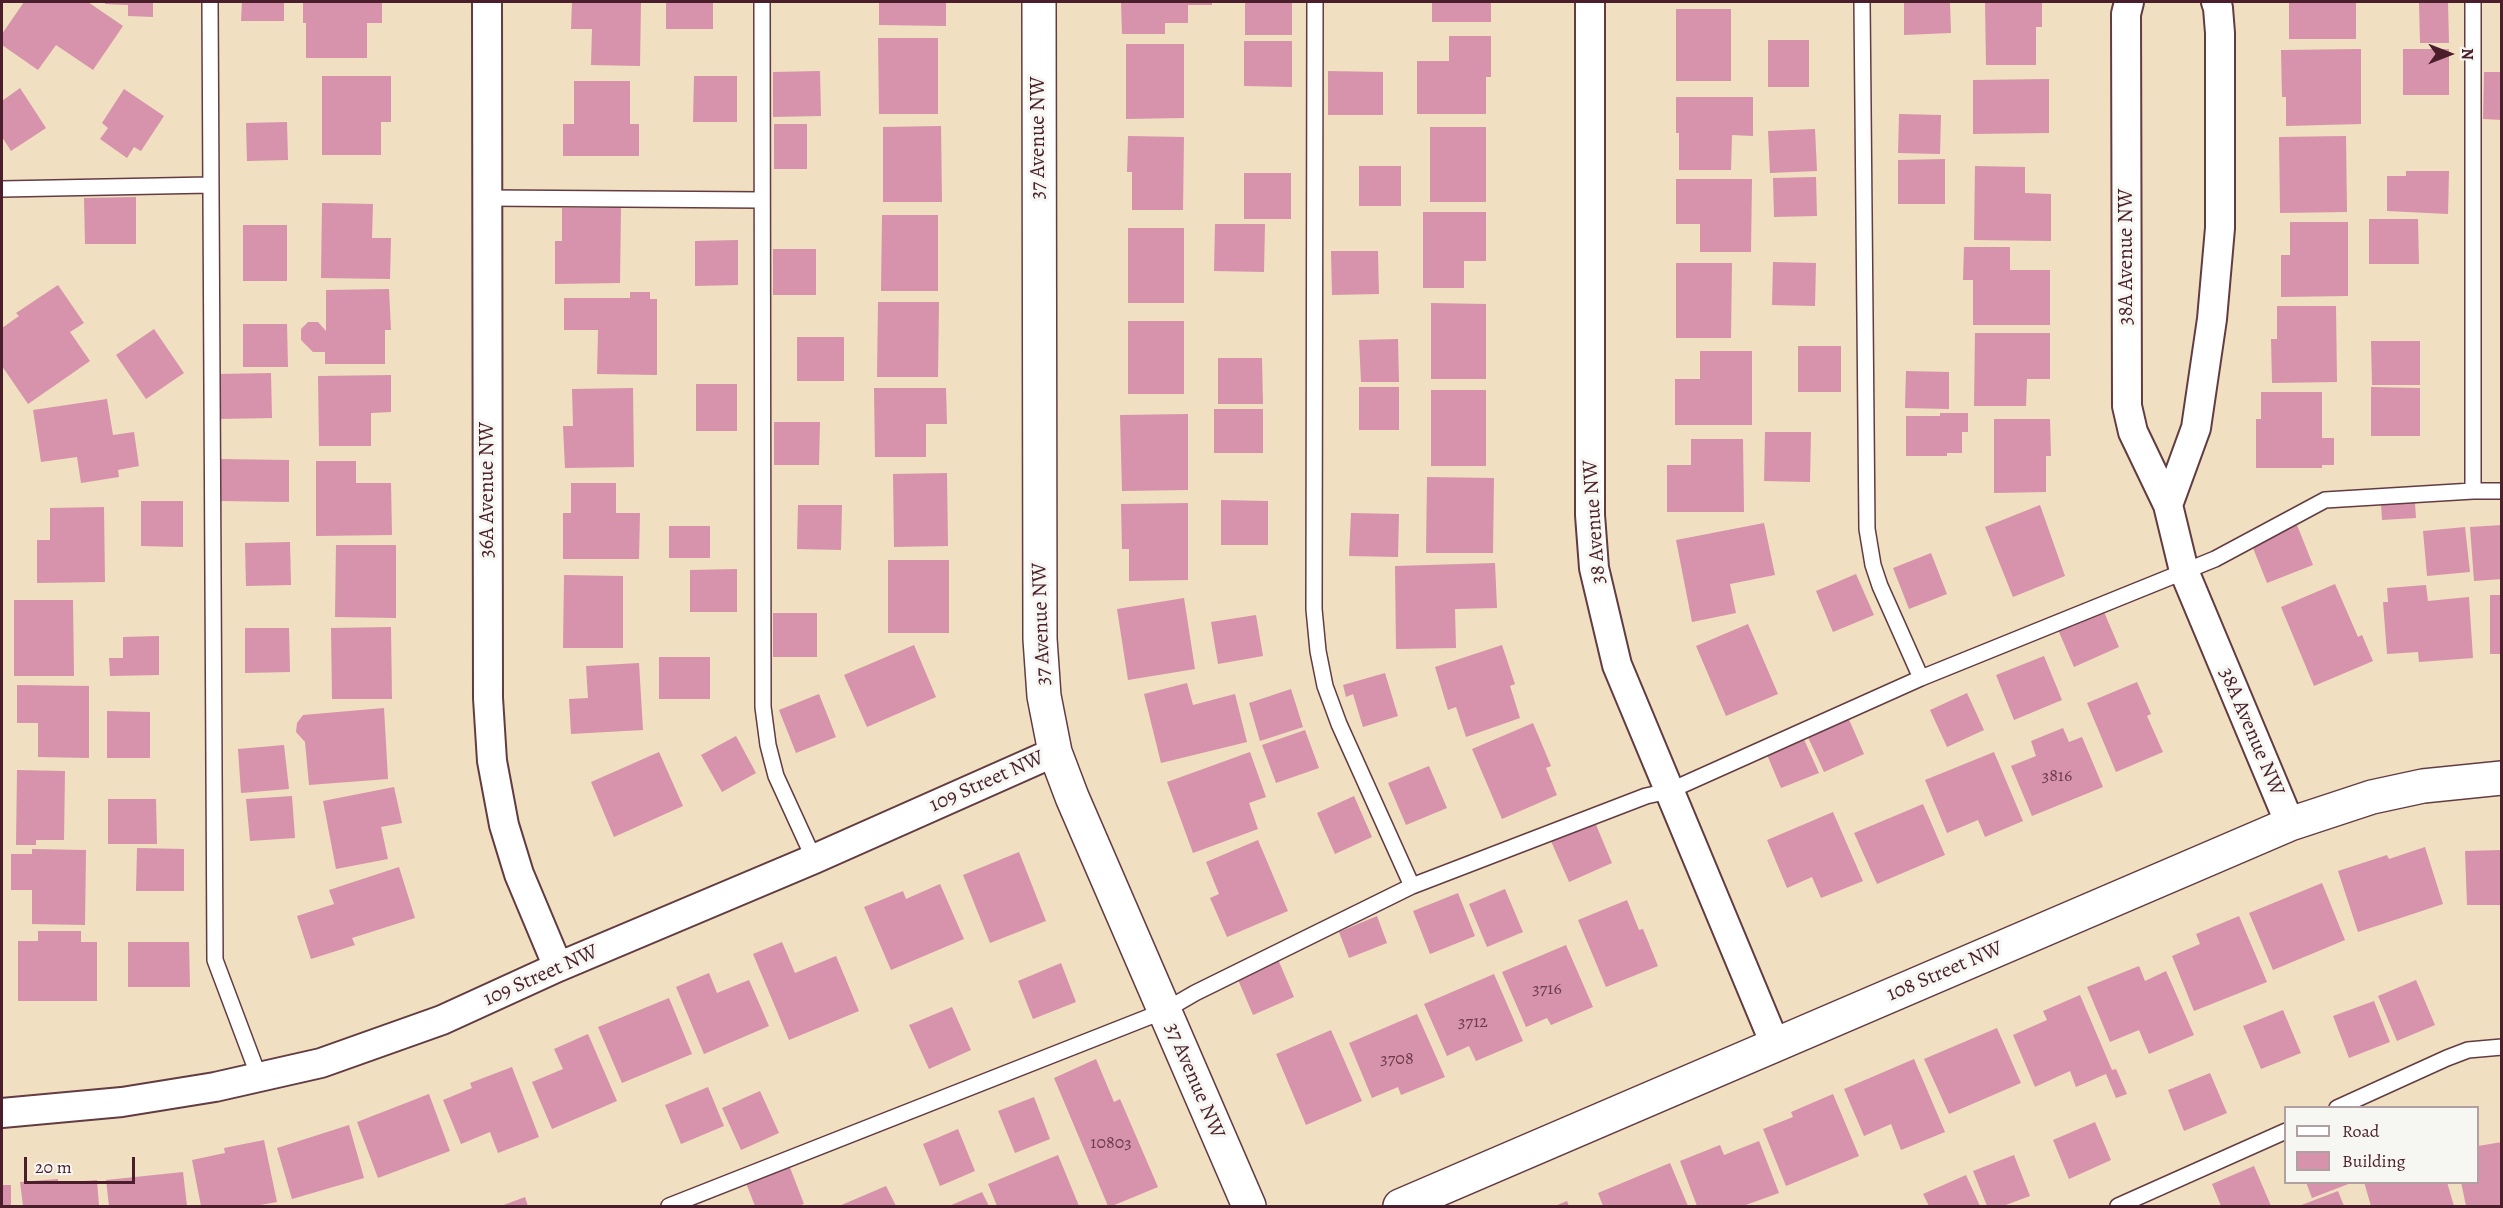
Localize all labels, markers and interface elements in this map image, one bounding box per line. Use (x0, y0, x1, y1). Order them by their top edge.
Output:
north arrow (2419, 24, 2479, 84)
text: N (2456, 48, 2478, 60)
street label: 37 Avenue NW (1026, 76, 1052, 200)
street label: 38A Avenue NW (2114, 189, 2140, 325)
street label: 36A Avenue NW (475, 422, 501, 558)
street label: 38 Avenue NW (1578, 459, 1612, 585)
street label: 37 Avenue NW (1027, 562, 1057, 686)
street label: 38A Avenue NW (2213, 664, 2289, 800)
street label: 109 Street NW (926, 746, 1048, 818)
house number: 3816 (2042, 766, 2072, 788)
street label: 108 Street NW (1883, 936, 2007, 1008)
street label: 109 Street NW (480, 940, 602, 1012)
house number: 3716 (1532, 979, 1562, 1001)
house number: 3712 (1458, 1012, 1488, 1034)
street label: 37 Avenue NW (1158, 1019, 1230, 1143)
house number: 3708 (1380, 1049, 1414, 1071)
legend (2284, 1106, 2479, 1184)
text: Road (2342, 1119, 2379, 1143)
house number: 10803 (1090, 1133, 1132, 1155)
scale bar (27, 1145, 138, 1183)
text: Building (2342, 1149, 2406, 1173)
text: 20 m (35, 1155, 72, 1179)

